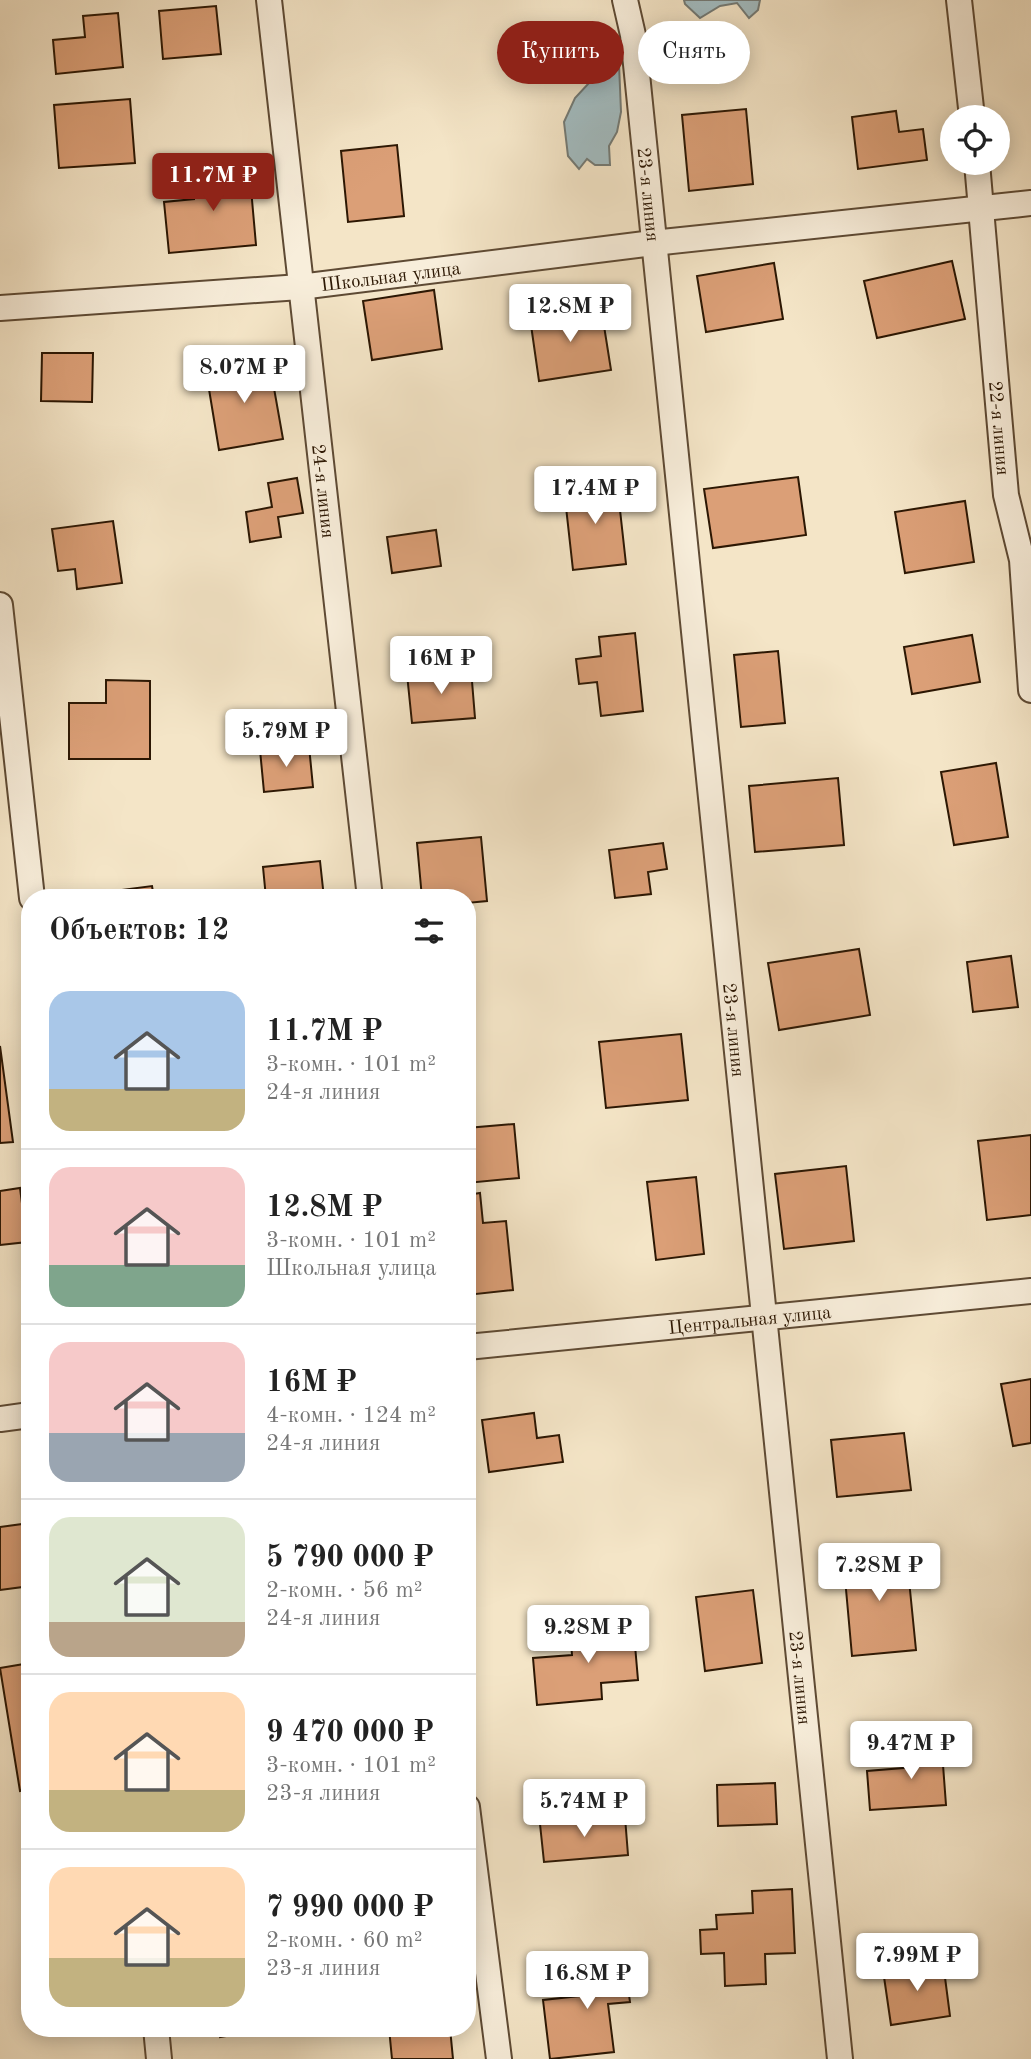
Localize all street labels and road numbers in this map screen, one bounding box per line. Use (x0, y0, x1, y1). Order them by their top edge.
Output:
street label: 23-я линия (633, 146, 661, 243)
street label: Школьная улица (320, 260, 463, 296)
street label: 22-я линия (984, 380, 1011, 476)
street label: 24-я линия (307, 443, 336, 539)
street label: 23-я линия (718, 982, 747, 1078)
street label: Центральная улица (667, 1304, 833, 1339)
street label: 23-я линия (784, 1630, 813, 1726)

